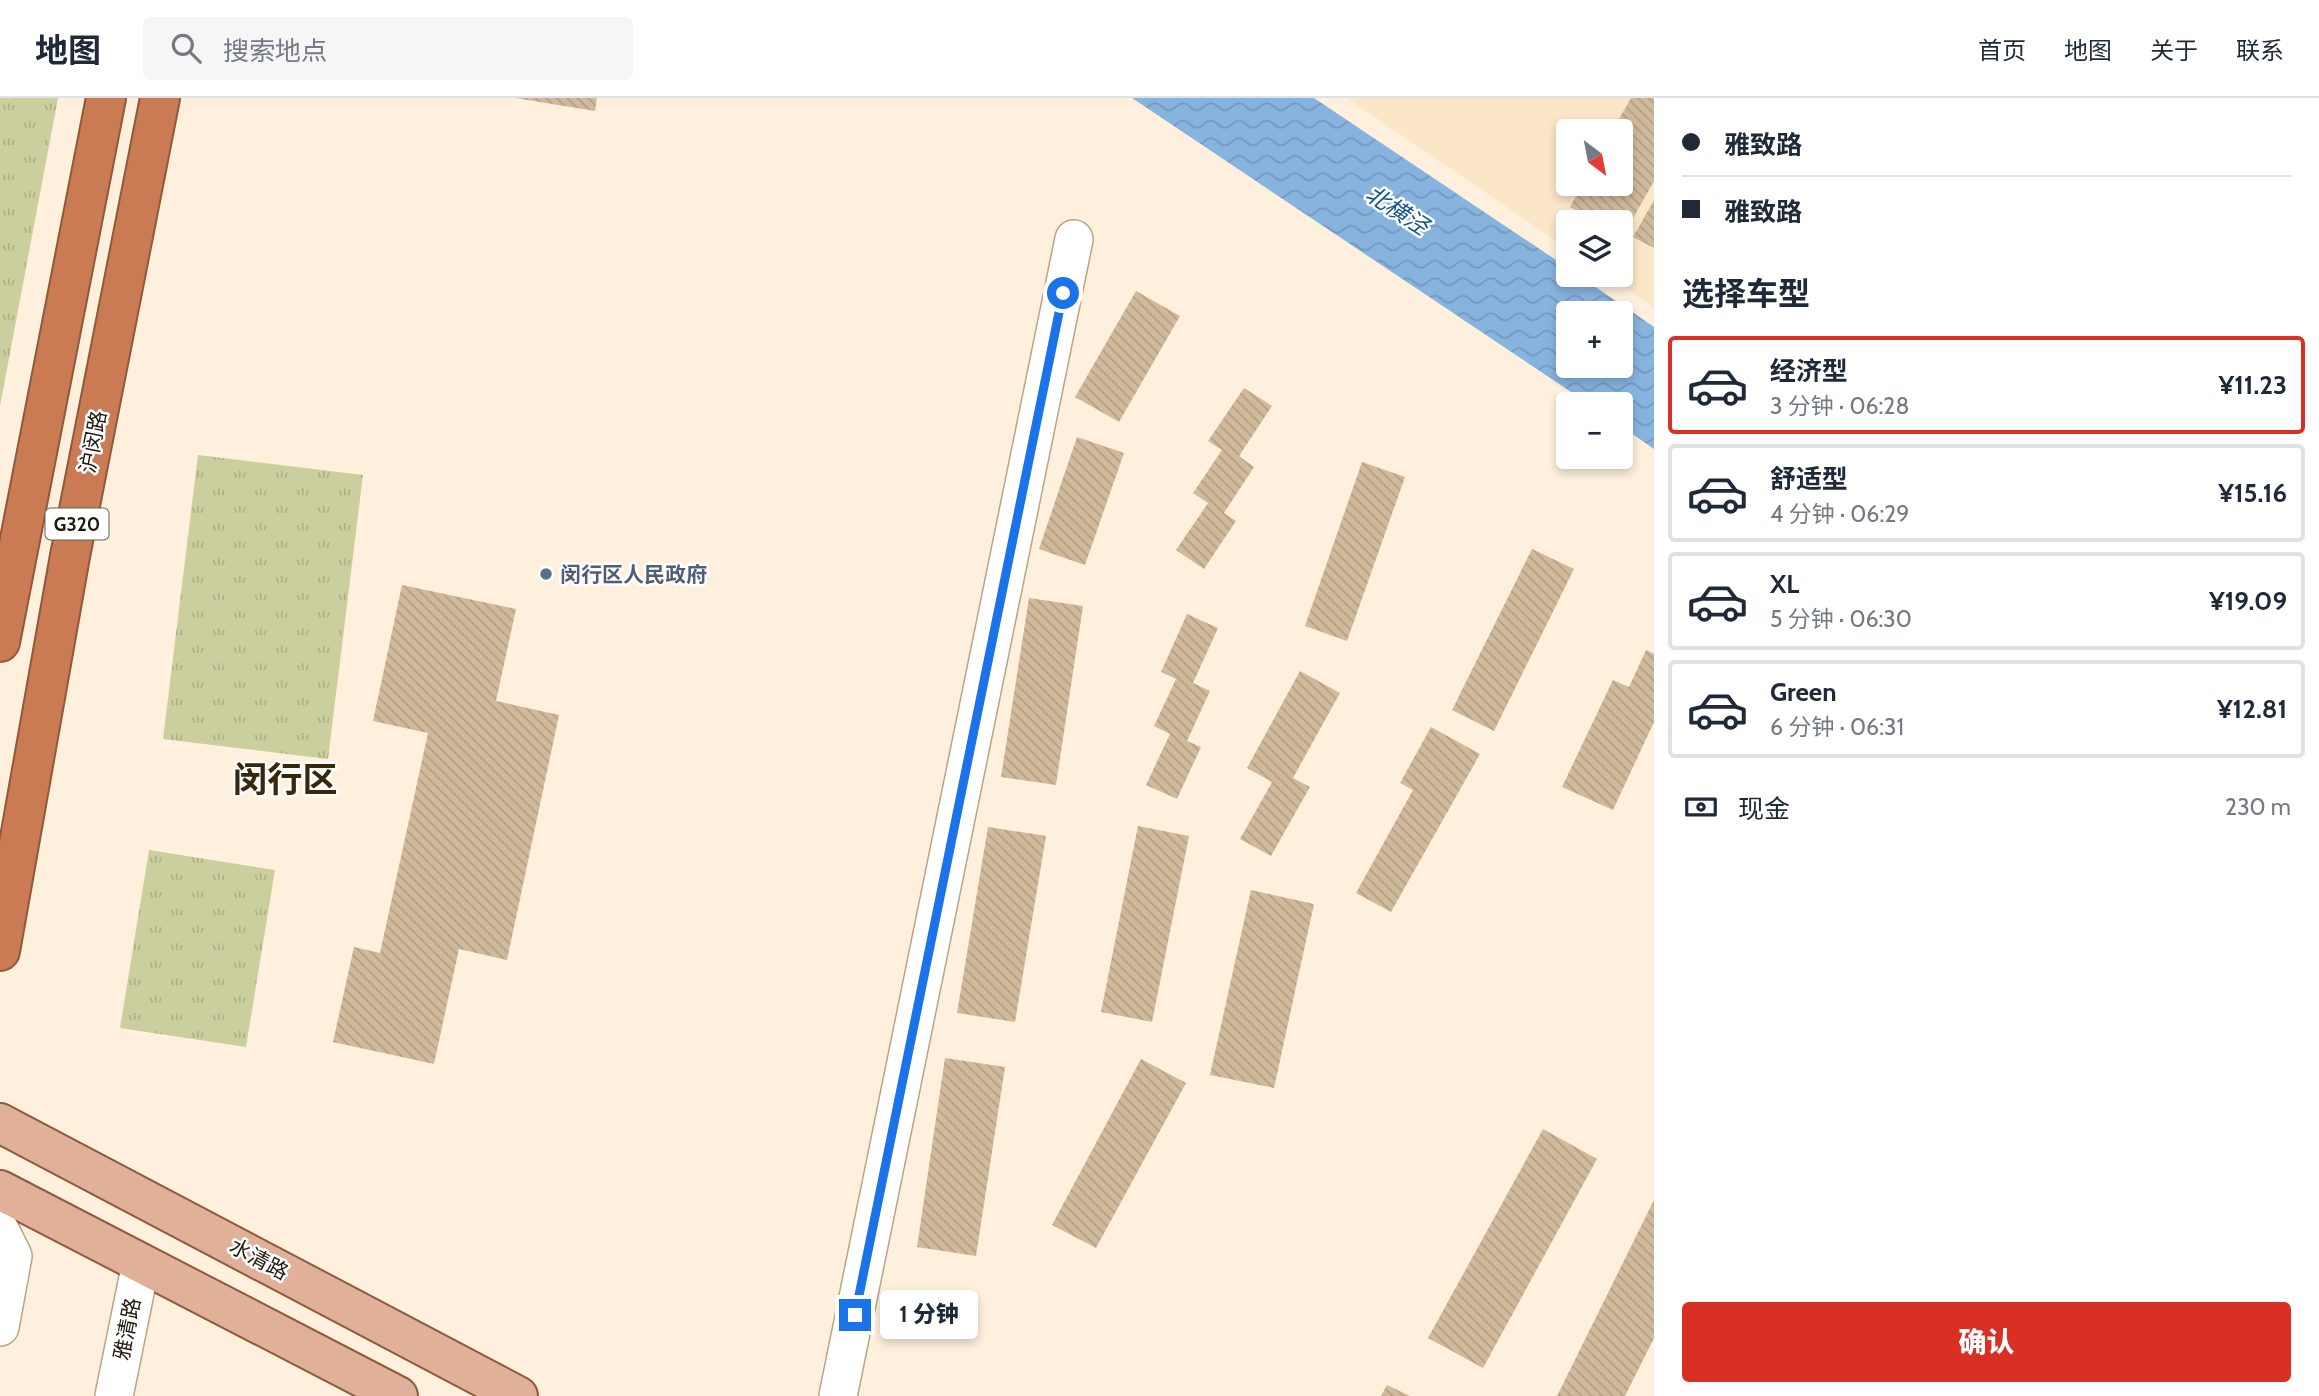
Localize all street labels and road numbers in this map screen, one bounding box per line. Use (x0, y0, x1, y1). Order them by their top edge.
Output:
street label: 沪闵路 (75, 409, 111, 475)
road number: G320 (46, 508, 108, 540)
street label: 水清路 (225, 1233, 293, 1285)
street label: 雅清路 (109, 1296, 145, 1362)

